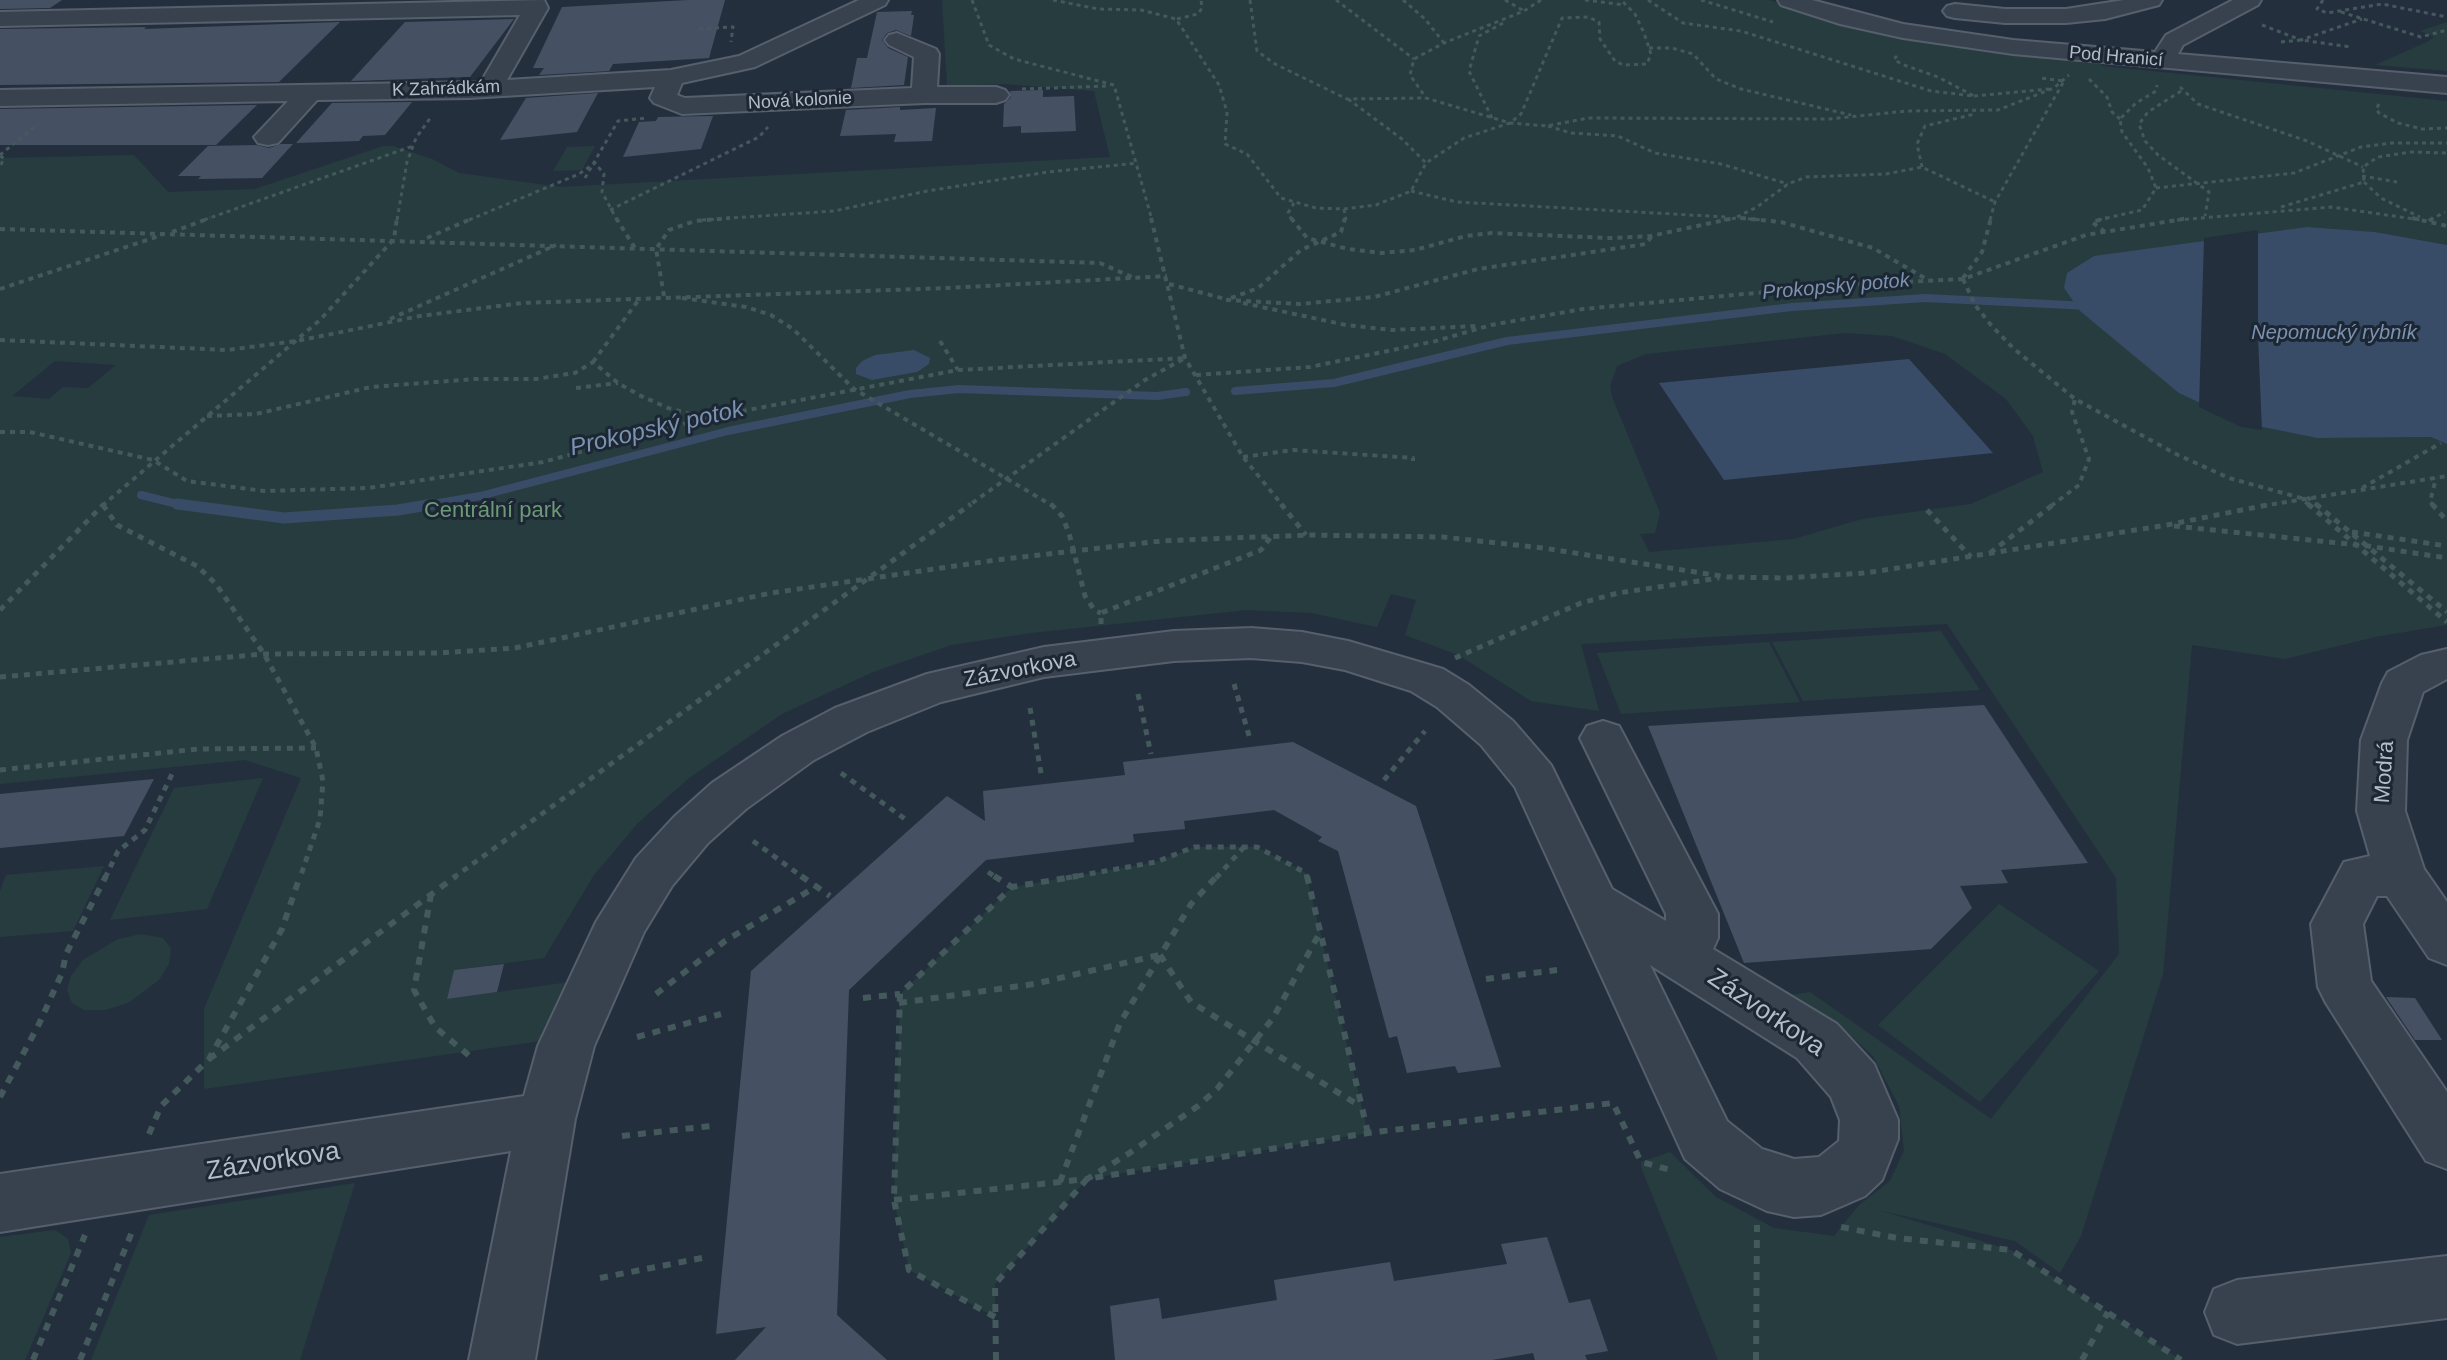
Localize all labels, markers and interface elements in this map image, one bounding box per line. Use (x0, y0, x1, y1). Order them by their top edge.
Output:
street label: Pod Hranicí (2068, 42, 2164, 72)
street label: K Zahrádkám (392, 76, 500, 102)
street label: Nová kolonie (747, 87, 853, 115)
water label: Prokopský potok (1761, 269, 1911, 305)
water label: Nepomucký rybník (2251, 321, 2417, 345)
water label: Prokopský potok (567, 395, 747, 463)
park label: Centrální park (424, 498, 562, 524)
street label: Zázvorkova (962, 646, 1078, 694)
street label: Modrá (2370, 740, 2400, 804)
street label: Zázvorkova (1702, 962, 1830, 1064)
street label: Zázvorkova (204, 1136, 342, 1188)

